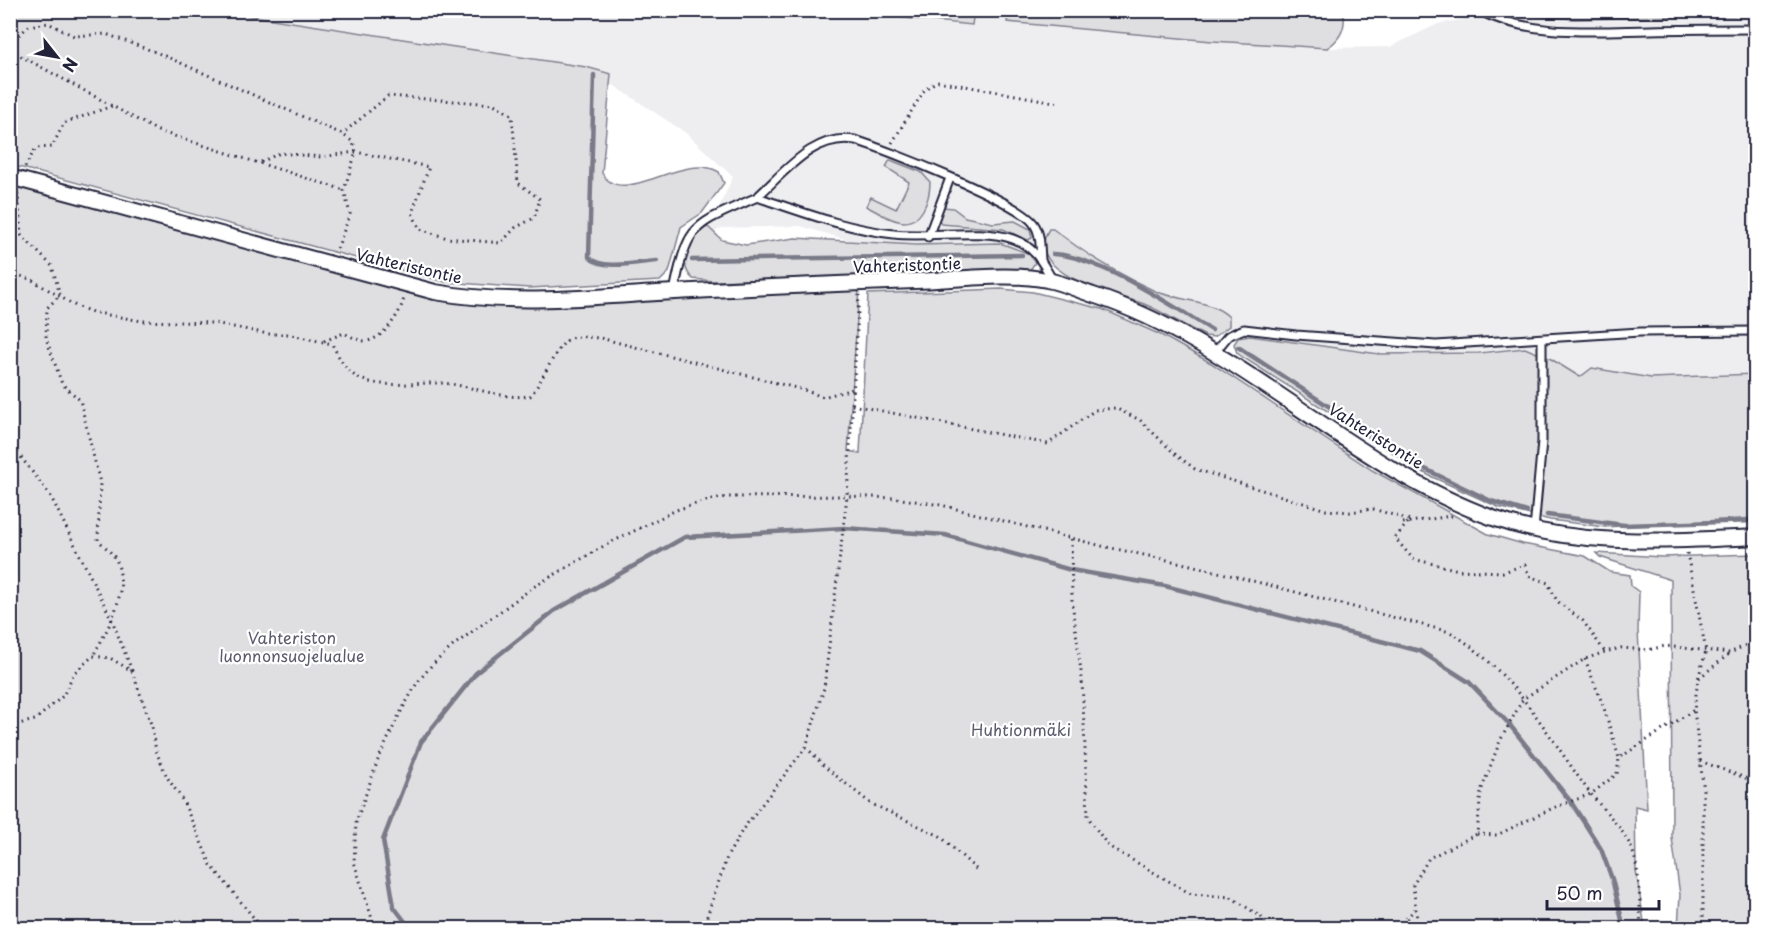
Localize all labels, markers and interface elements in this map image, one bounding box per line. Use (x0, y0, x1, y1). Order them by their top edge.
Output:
north arrow (27, 27, 87, 87)
text: N (57, 54, 84, 77)
street label: Vahteristontie (354, 241, 465, 289)
street label: Vahteristontie (853, 250, 961, 278)
street label: Vahteristontie (1324, 396, 1429, 474)
park label: Vahteriston luonnonsuojelualue (219, 625, 365, 667)
park label: Huhtionmäki (971, 717, 1071, 741)
scale bar (1547, 873, 1660, 911)
text: 50 m (1556, 879, 1603, 906)

